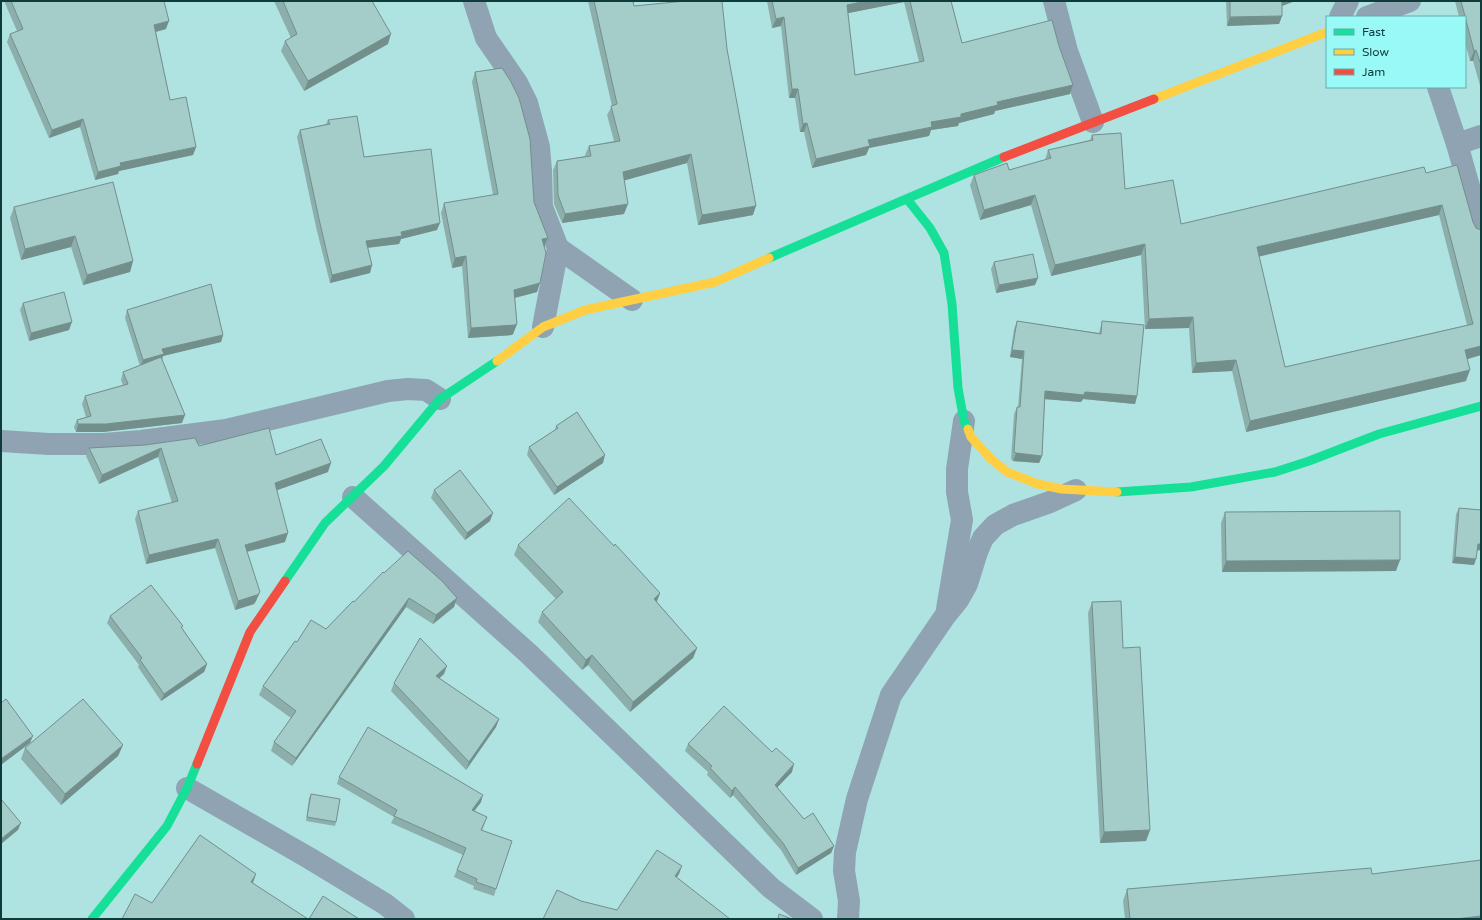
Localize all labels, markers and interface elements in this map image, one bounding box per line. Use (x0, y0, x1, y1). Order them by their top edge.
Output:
legend (1326, 16, 1466, 88)
text: Fast (1362, 25, 1386, 39)
text: Slow (1362, 45, 1389, 59)
text: Jam (1362, 65, 1385, 79)

